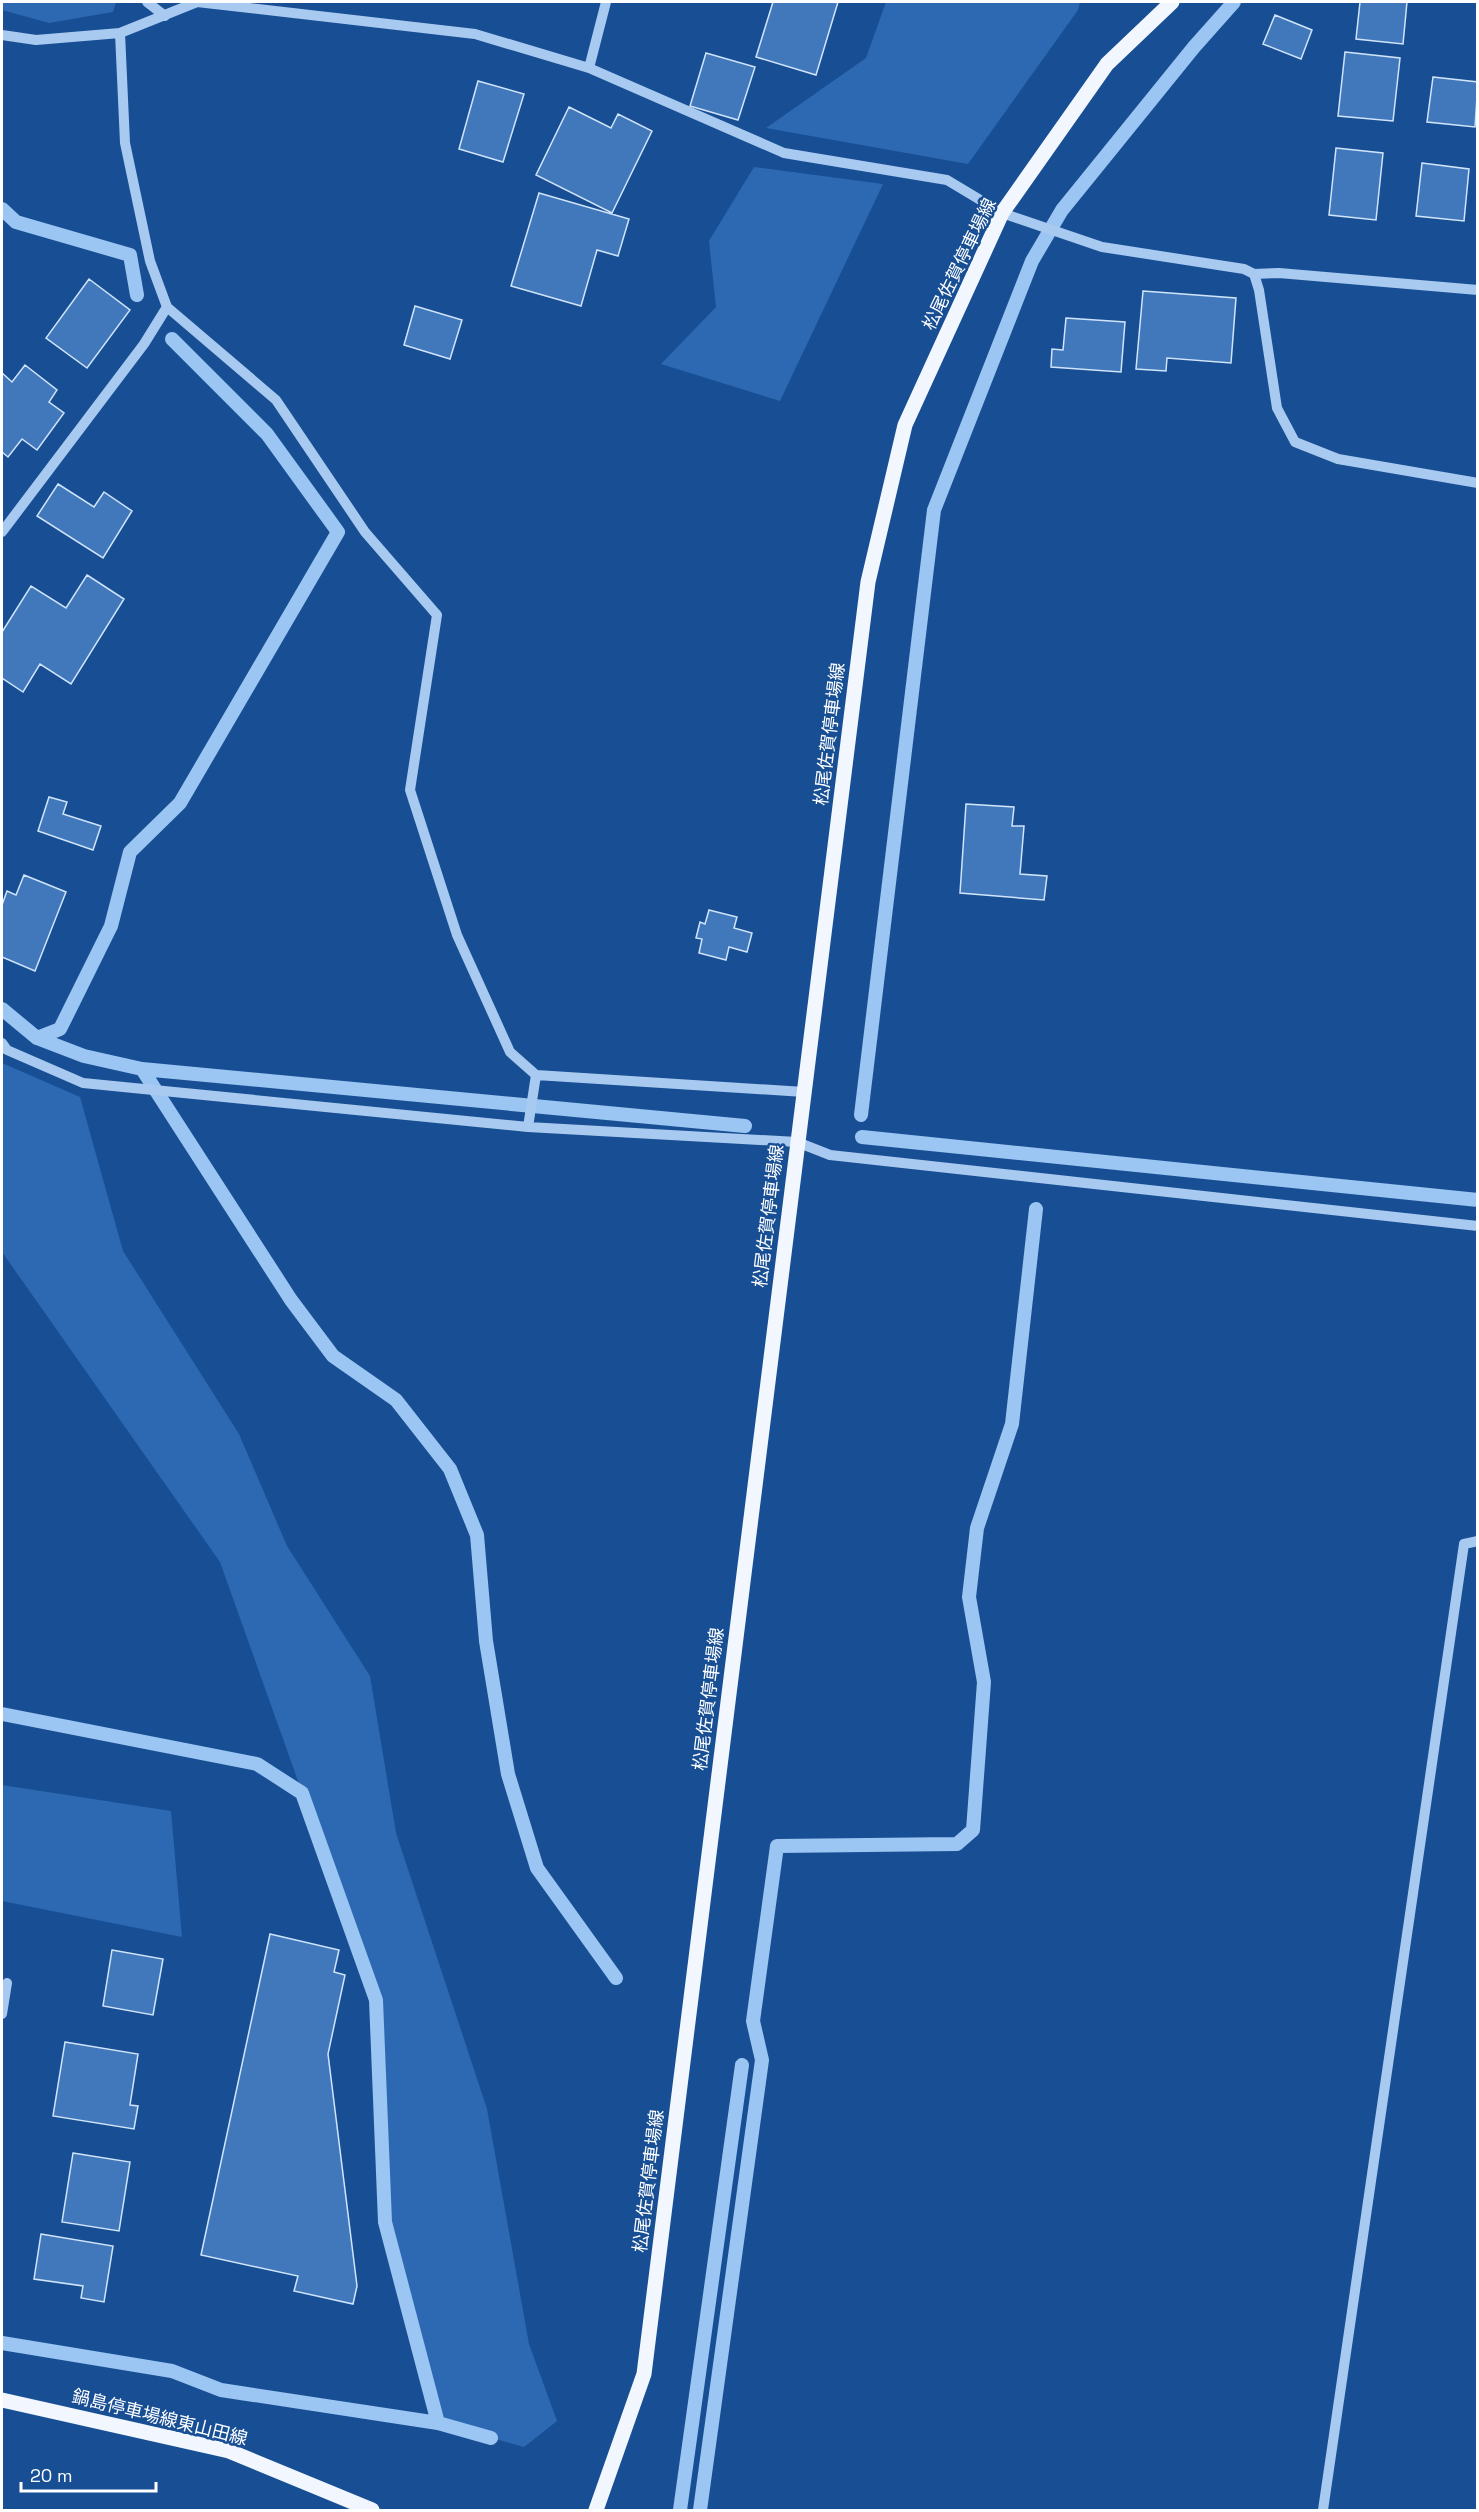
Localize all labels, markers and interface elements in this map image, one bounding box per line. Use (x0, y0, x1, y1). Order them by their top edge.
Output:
street label: 松尾佐賀停車場線 (917, 194, 1001, 334)
street label: 松尾佐賀停車場線 (809, 661, 849, 807)
street label: 松尾佐賀停車場線 (748, 1143, 788, 1289)
street label: 松尾佐賀停車場線 (688, 1626, 728, 1772)
street label: 松尾佐賀停車場線 (628, 2108, 668, 2254)
street label: 鍋島停車場線東山田線 (70, 2384, 250, 2450)
scale bar (21, 2455, 156, 2493)
text: 20 m (30, 2464, 73, 2487)

